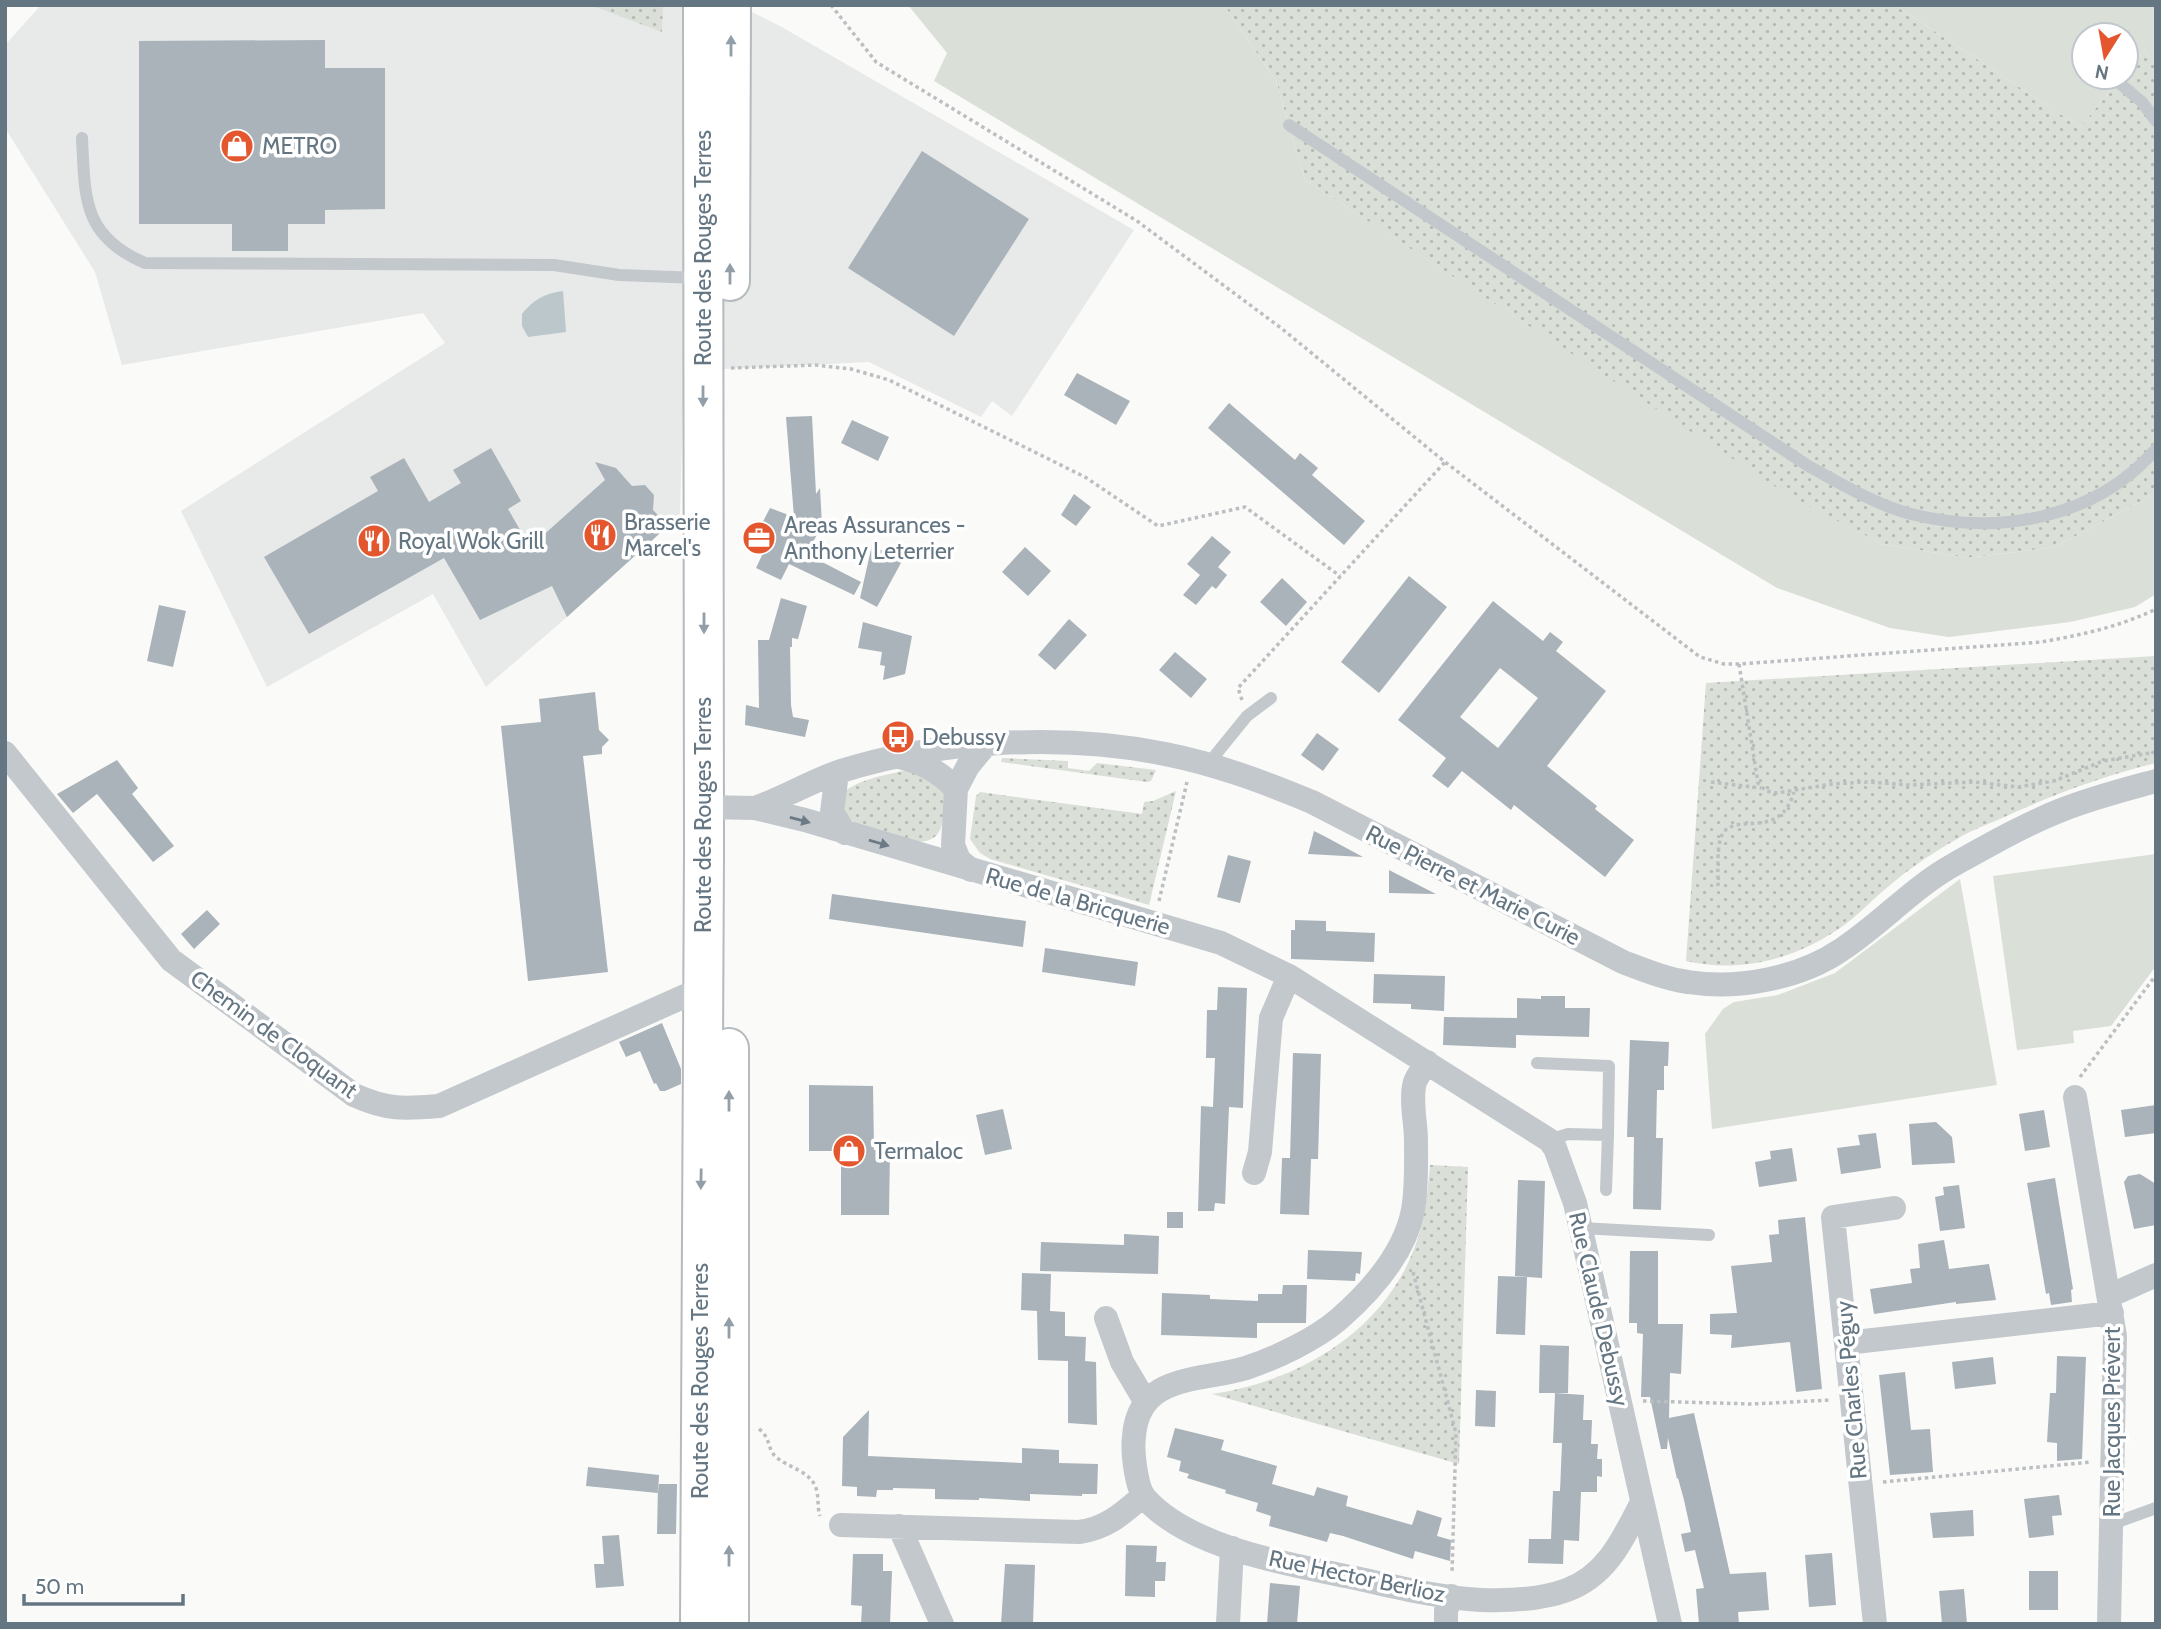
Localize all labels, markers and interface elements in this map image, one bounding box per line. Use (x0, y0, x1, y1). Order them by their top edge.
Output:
north arrow (2070, 21, 2140, 91)
one-way arrow (725, 35, 737, 57)
text: N (2093, 60, 2111, 85)
shop icon: METRO (218, 127, 256, 165)
street label: Route des Rouges Terres (689, 130, 717, 366)
place label: METRO (262, 132, 337, 160)
one-way arrow (724, 262, 735, 284)
one-way arrow (697, 385, 709, 407)
place label: Brasserie Marcel's (624, 508, 711, 562)
place label: Areas Assurances - Anthony Leterrier (784, 511, 965, 565)
restaurant icon: Brasserie Marcel's (581, 516, 619, 554)
office icon: Areas Assurances - Anthony Leterrier (740, 519, 778, 557)
restaurant icon: Royal Wok Grill (355, 522, 393, 560)
place label: Royal Wok Grill (398, 527, 545, 555)
one-way arrow (698, 613, 710, 635)
street label: Route des Rouges Terres (689, 697, 717, 933)
bus stop icon: Debussy (879, 718, 917, 756)
place label: Debussy (922, 723, 1006, 751)
one-way arrow (790, 815, 811, 825)
street label: Rue Pierre et Marie Curie (1361, 819, 1585, 951)
one-way arrow (869, 838, 891, 849)
street label: Rue de la Bricquerie (983, 861, 1174, 941)
street label: Chemin de Cloquant (185, 964, 363, 1104)
one-way arrow (723, 1089, 735, 1111)
shop icon: Termaloc (830, 1132, 868, 1170)
place label: Termaloc (874, 1137, 963, 1165)
one-way arrow (695, 1168, 707, 1190)
street label: Rue Claude Debussy (1563, 1209, 1635, 1409)
street label: Route des Rouges Terres (686, 1263, 714, 1499)
street label: Rue Charles Péguy (1829, 1299, 1873, 1480)
one-way arrow (723, 1317, 735, 1339)
street label: Rue Jacques Prévert (2098, 1327, 2126, 1517)
one-way arrow (723, 1544, 735, 1566)
street label: Rue Hector Berlioz (1266, 1544, 1448, 1608)
scale bar (24, 1562, 184, 1606)
text: 50 m (35, 1574, 84, 1599)

